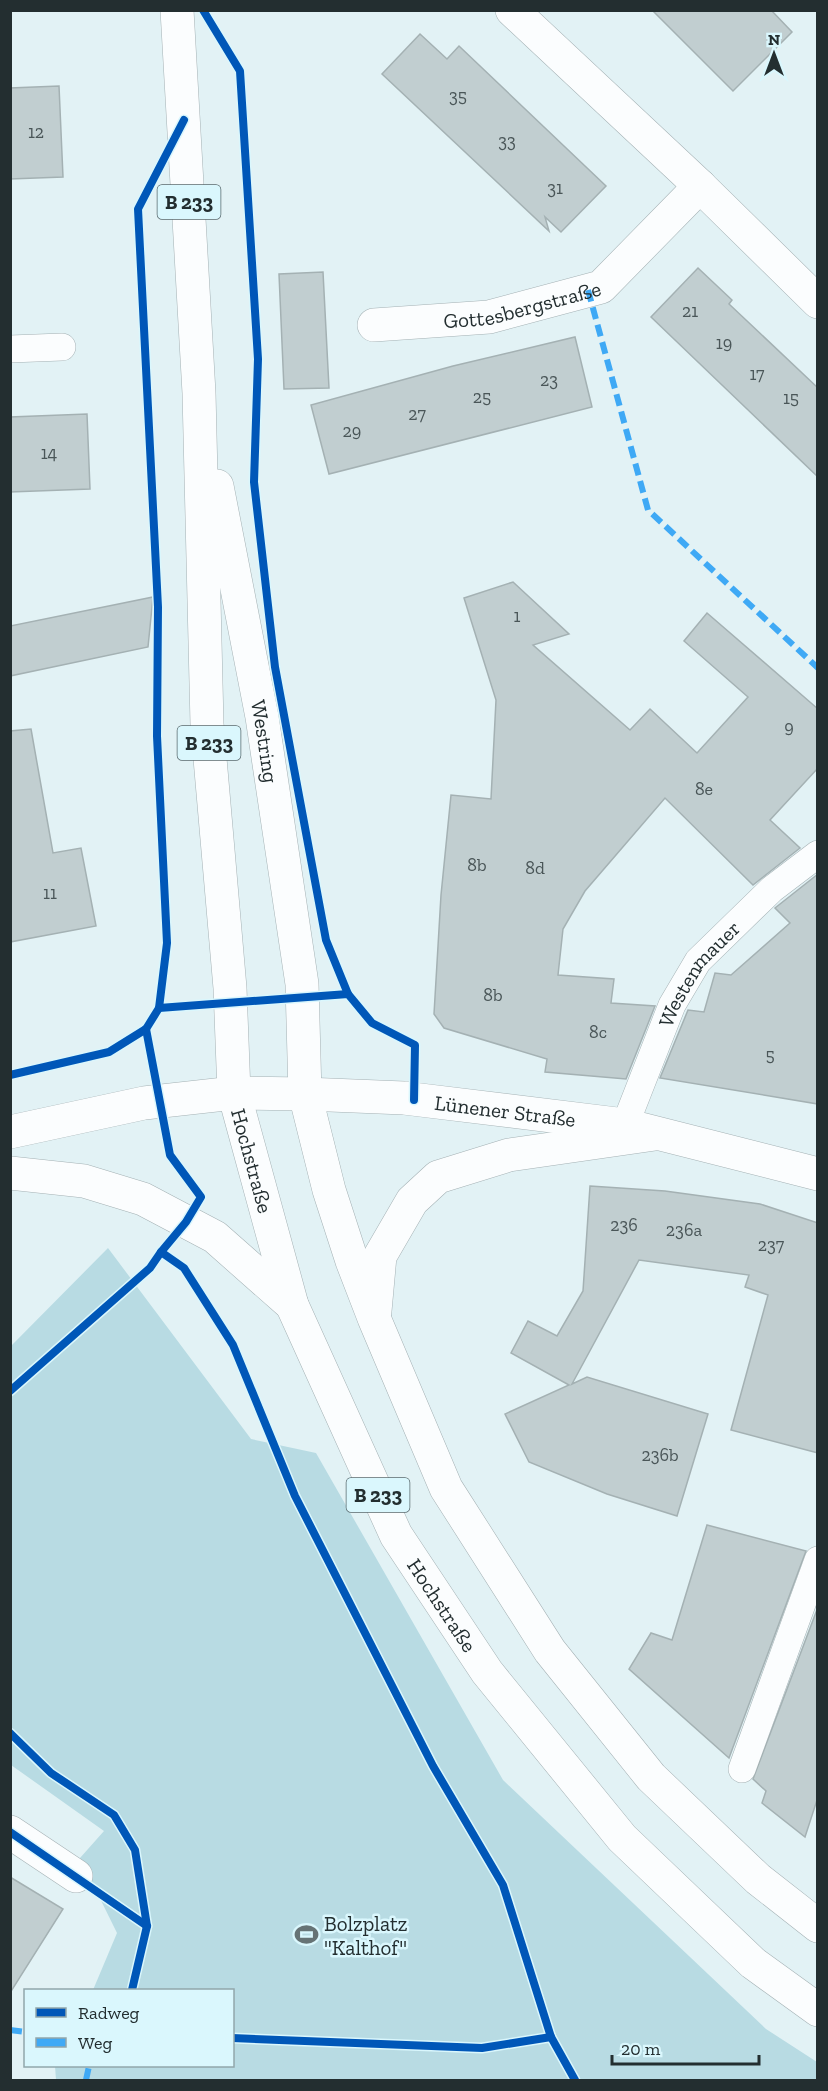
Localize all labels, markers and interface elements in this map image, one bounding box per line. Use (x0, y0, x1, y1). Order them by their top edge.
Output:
north arrow (744, 24, 804, 84)
text: N (768, 30, 780, 49)
house number: 35 (449, 85, 467, 107)
house number: 12 (28, 121, 44, 143)
house number: 33 (498, 130, 516, 152)
house number: 31 (547, 177, 563, 199)
road number: B 233 (158, 185, 220, 219)
street label: Gottesbergstraße (442, 275, 604, 333)
house number: 21 (682, 300, 698, 322)
house number: 19 (716, 332, 732, 354)
house number: 17 (749, 363, 765, 385)
house number: 23 (540, 369, 558, 391)
house number: 25 (473, 386, 491, 408)
house number: 15 (783, 387, 799, 409)
house number: 27 (408, 403, 426, 425)
house number: 29 (343, 420, 361, 442)
house number: 14 (41, 442, 58, 464)
house number: 1 (514, 605, 521, 627)
street label: Westring (246, 698, 284, 785)
house number: 9 (784, 716, 794, 738)
road number: B 233 (178, 726, 240, 760)
house number: 8e (695, 778, 713, 800)
house number: 8b (467, 854, 487, 876)
house number: 8d (525, 857, 545, 879)
house number: 11 (43, 882, 57, 904)
street label: Westenmauer (652, 915, 745, 1030)
house number: 8b (483, 984, 503, 1006)
house number: 8c (589, 1021, 607, 1043)
house number: 5 (765, 1044, 775, 1066)
street label: Lünener Straße (433, 1089, 577, 1131)
street label: Hochstraße (226, 1106, 279, 1216)
house number: 236 (610, 1214, 638, 1236)
house number: 236a (666, 1219, 702, 1241)
house number: 237 (758, 1234, 785, 1256)
house number: 236b (641, 1444, 679, 1466)
road number: B 233 (346, 1478, 410, 1512)
street label: Hochstraße (402, 1553, 483, 1657)
place label: Bolzplatz "Kalthof" (324, 1911, 408, 1960)
sports icon: Bolzplatz "Kalthof" (293, 1922, 319, 1948)
legend (24, 1989, 234, 2067)
text: Radweg (78, 2002, 140, 2024)
scale bar (612, 2028, 759, 2066)
text: Weg (78, 2032, 112, 2054)
text: 20 m (621, 2038, 661, 2060)

